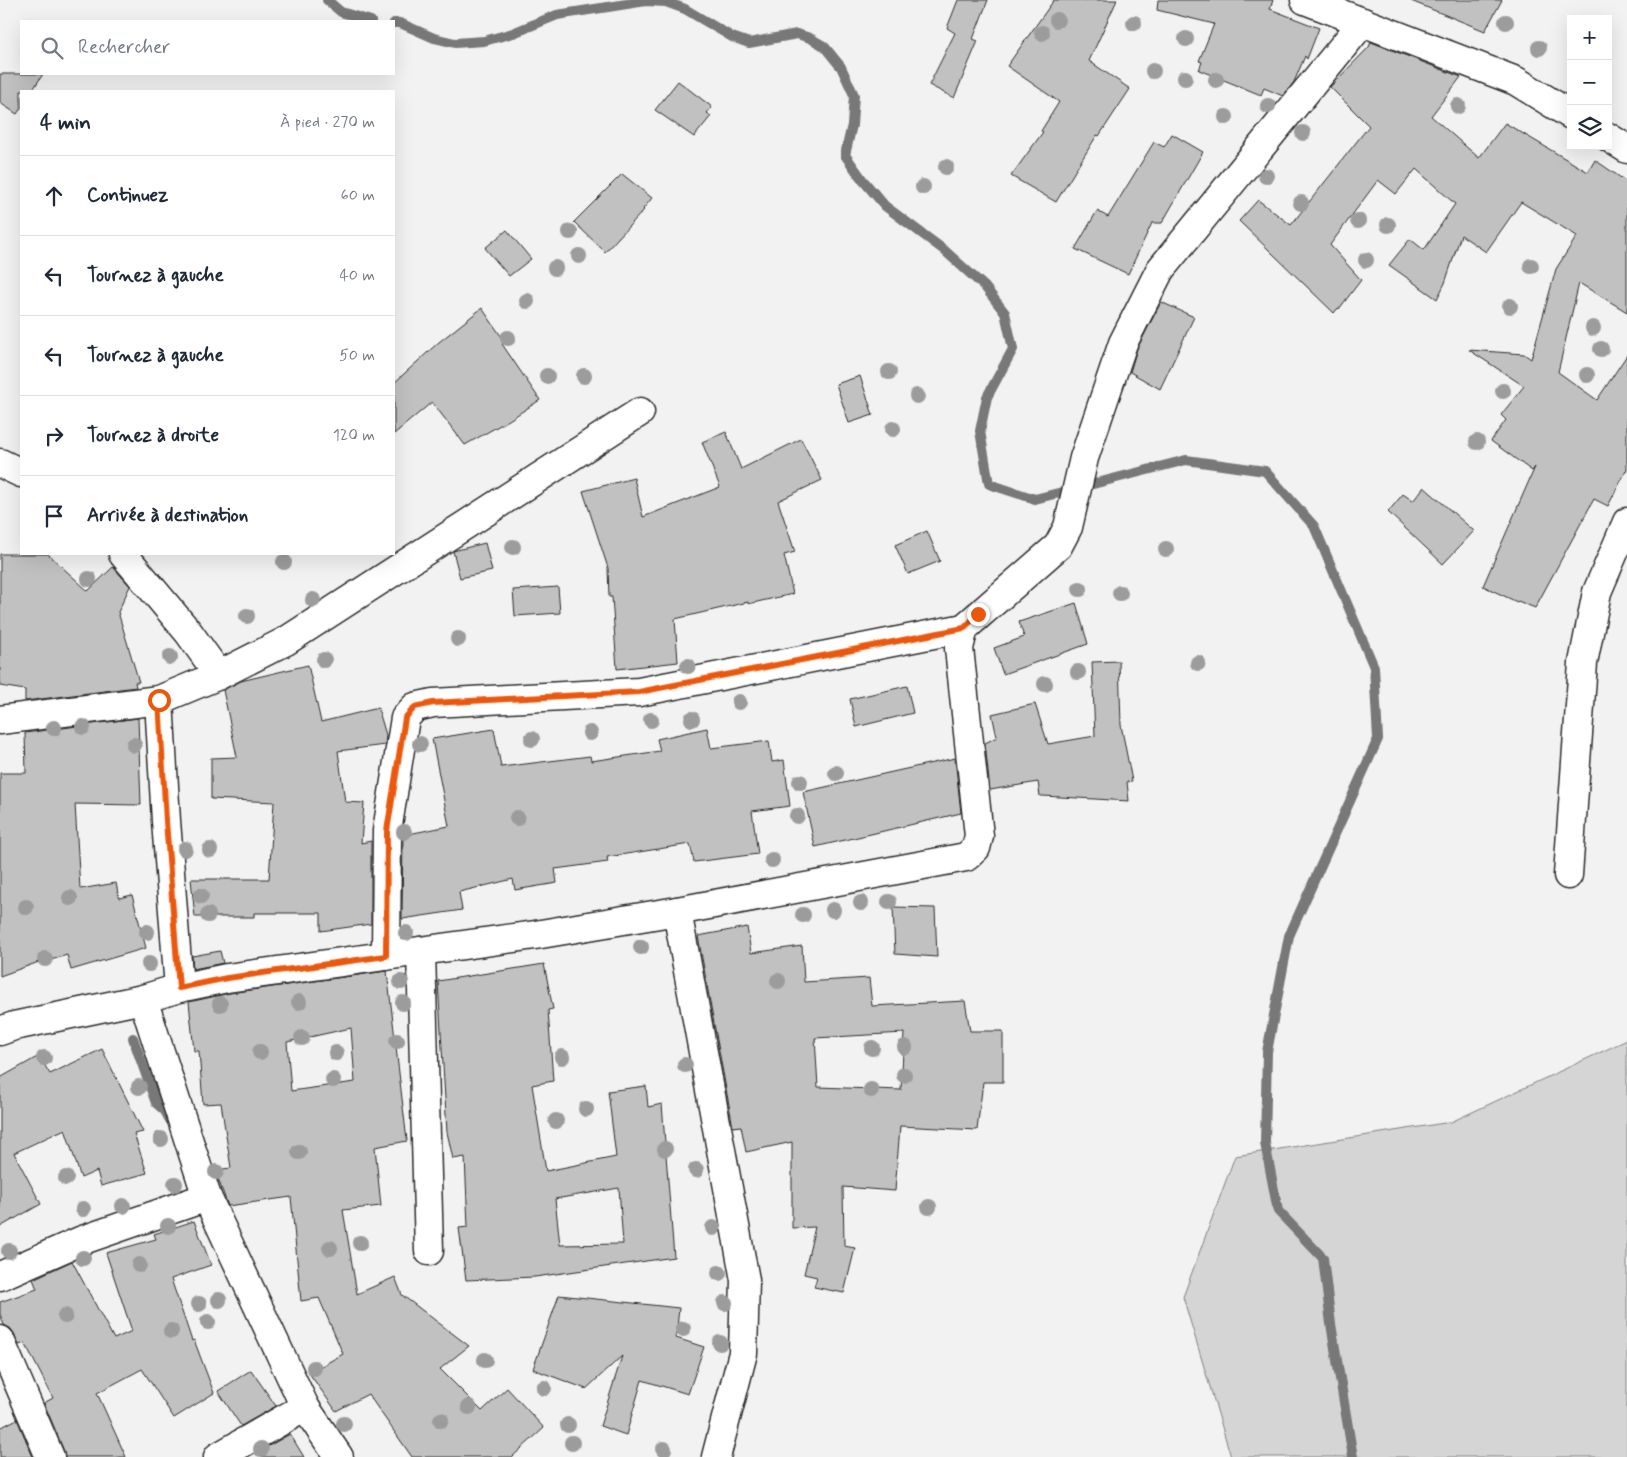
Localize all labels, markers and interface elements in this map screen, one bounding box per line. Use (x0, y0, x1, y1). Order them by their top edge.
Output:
map controls (1567, 15, 1612, 150)
button: + (1567, 15, 1612, 60)
search box (20, 20, 395, 75)
icon: search (38, 34, 66, 62)
text: Rechercher (78, 35, 170, 60)
button: − (1567, 60, 1612, 105)
button: layers (1567, 105, 1612, 150)
text: 4 min (40, 109, 91, 137)
text: À pied · 270 m (280, 112, 375, 133)
icon: ahead (40, 182, 68, 210)
text: Continuez (87, 183, 168, 208)
text: 60 m (341, 185, 375, 206)
icon: left (40, 262, 68, 290)
text: Tournez à gauche (87, 263, 224, 288)
text: 40 m (339, 265, 375, 286)
icon: left (40, 342, 68, 370)
text: Tournez à gauche (87, 343, 224, 368)
text: 50 m (339, 345, 375, 366)
icon: right (40, 422, 68, 450)
text: Tournez à droite (87, 423, 219, 448)
text: 120 m (333, 425, 375, 446)
icon: arrive (40, 502, 68, 530)
text: Arrivée à destination (87, 503, 248, 528)
route end (967, 603, 990, 626)
route start (148, 689, 171, 712)

